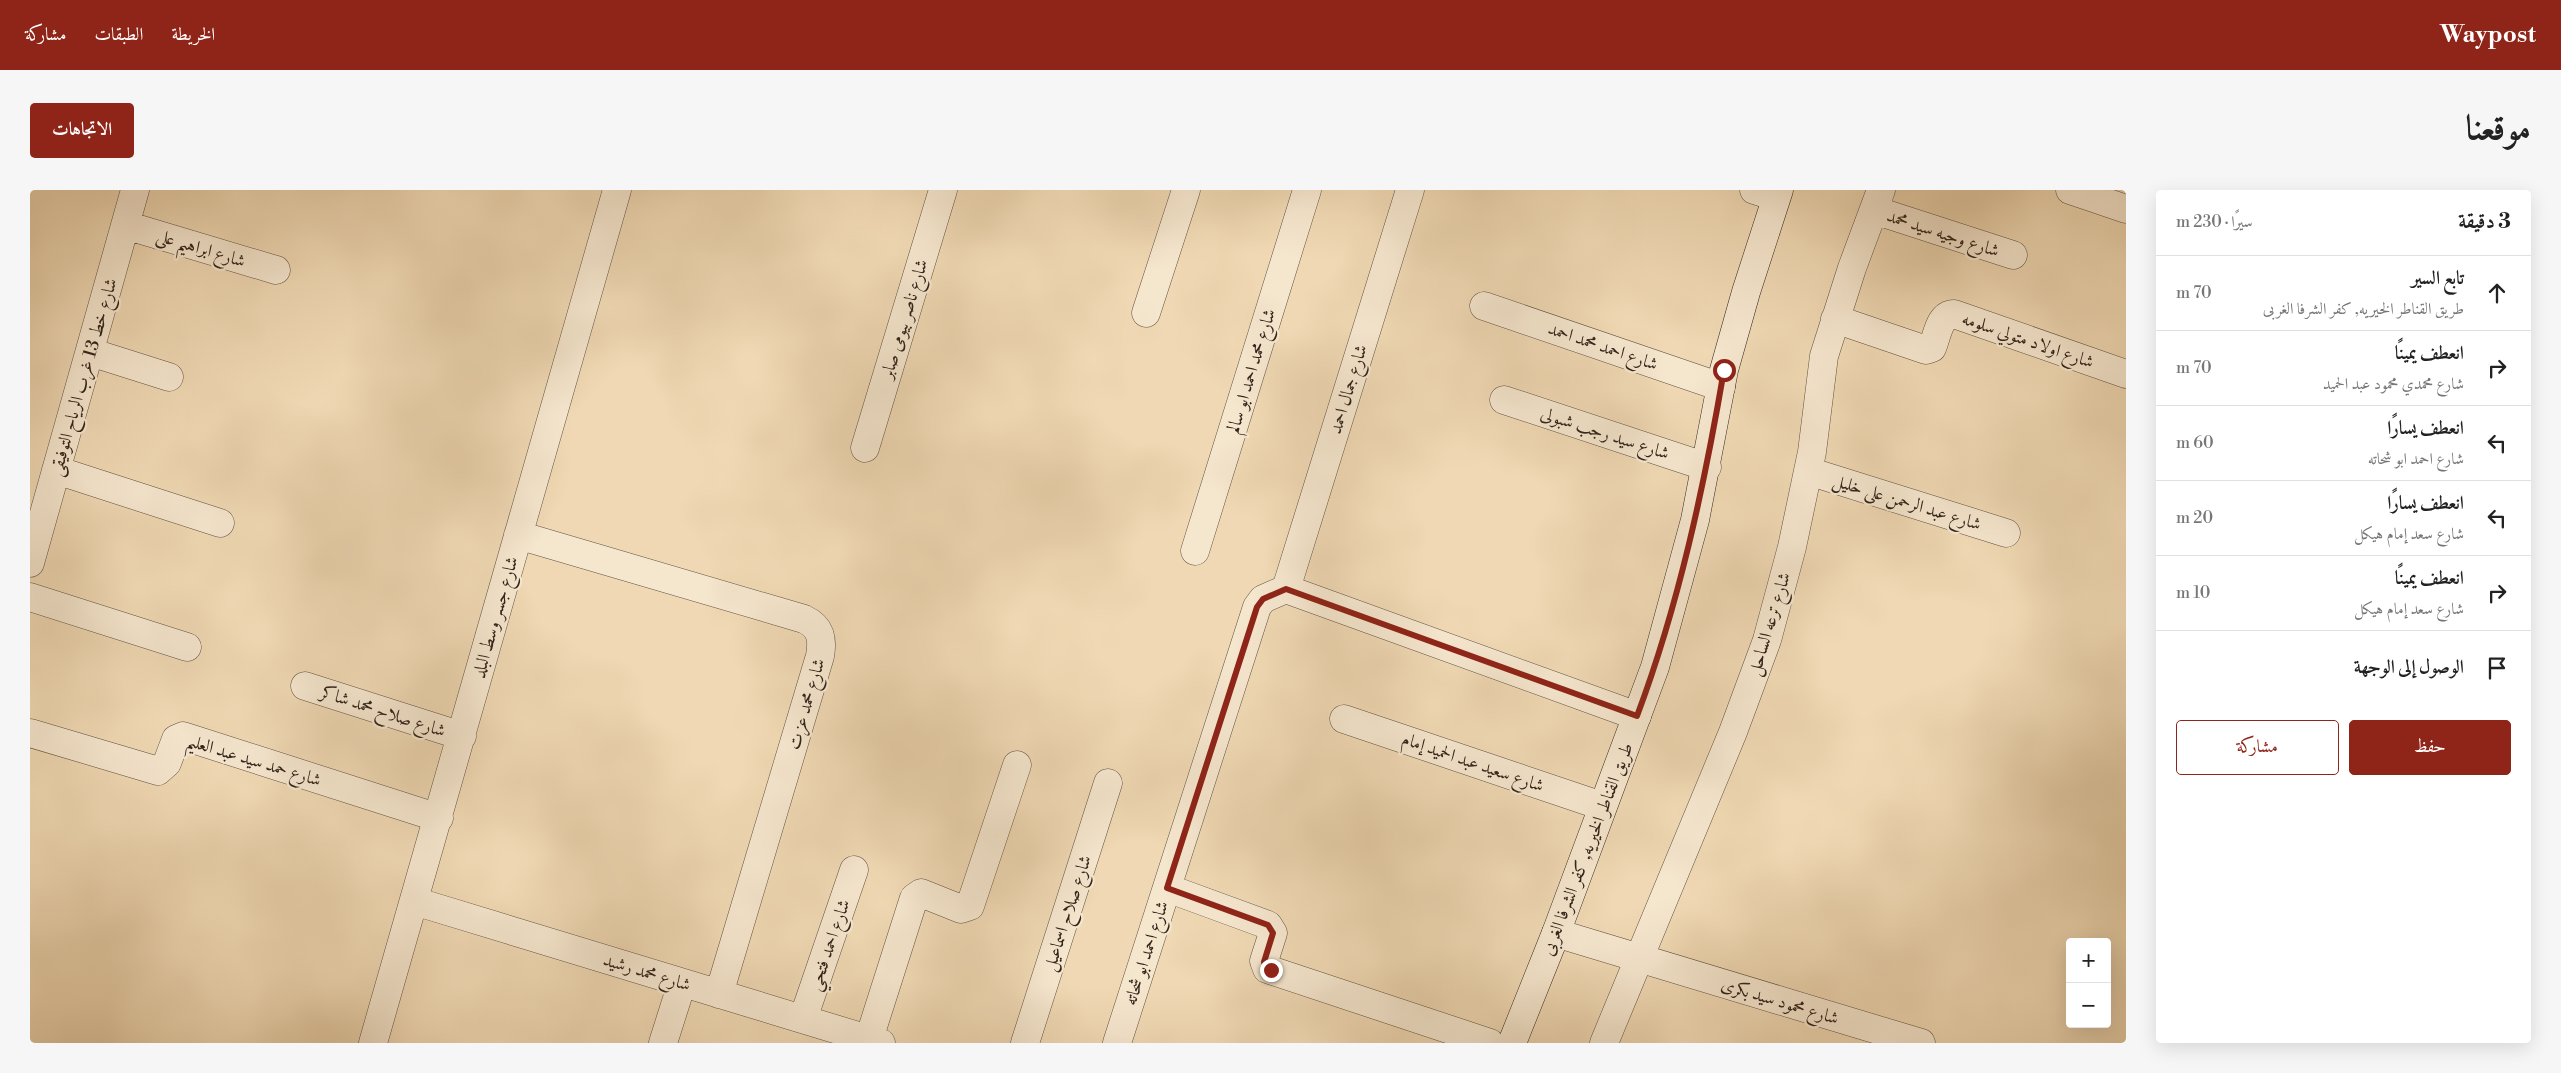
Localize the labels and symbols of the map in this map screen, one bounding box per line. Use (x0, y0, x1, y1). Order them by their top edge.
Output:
street label: شارع وجيه سيد محمد (1883, 204, 2002, 265)
street label: شارع ابراهيم على (152, 224, 248, 279)
street label: شارع ناصر بيومى صابر (875, 257, 936, 385)
street label: شارع خط 13 غرب الرياح التوفيقى (44, 275, 127, 480)
street label: شارع محمد احمد ابو سالم (1222, 306, 1285, 437)
street label: شارع اولاد متولي سلومه (1958, 307, 2097, 377)
street label: شارع احمد محمد احمد (1544, 317, 1661, 379)
street label: شارع جمال احمد (1324, 342, 1376, 438)
route start (1713, 359, 1736, 382)
street label: شارع سيد رجب شبولى (1537, 402, 1672, 468)
street label: شارع عبد الرحمن على خليل (1829, 469, 1984, 539)
street label: شارع جسر وسط البلد (467, 554, 527, 681)
street label: شارع ترعه الساحل (1743, 569, 1799, 680)
street label: شارع محمد عزت (782, 656, 833, 753)
street label: شارع صلاح محمد شاكر (314, 680, 448, 746)
street label: شارع سعيد عبد الحميد إمام (1397, 727, 1547, 801)
street label: شارع حمد سيد عبد العليم (182, 729, 324, 798)
street label: طريق القناطر الخيريه, كفر الشرفا الغربى (1536, 739, 1640, 959)
street label: شارع صلاح اسماعيل (1038, 852, 1101, 975)
street label: شارع احمد فتحي (803, 896, 861, 996)
street label: شارع احمد ابو شحاته (1119, 898, 1177, 1009)
street label: شارع محمد رشيد (599, 948, 694, 1000)
route end (1260, 959, 1283, 982)
street label: شارع محمود سيد بكرى (1717, 973, 1842, 1033)

